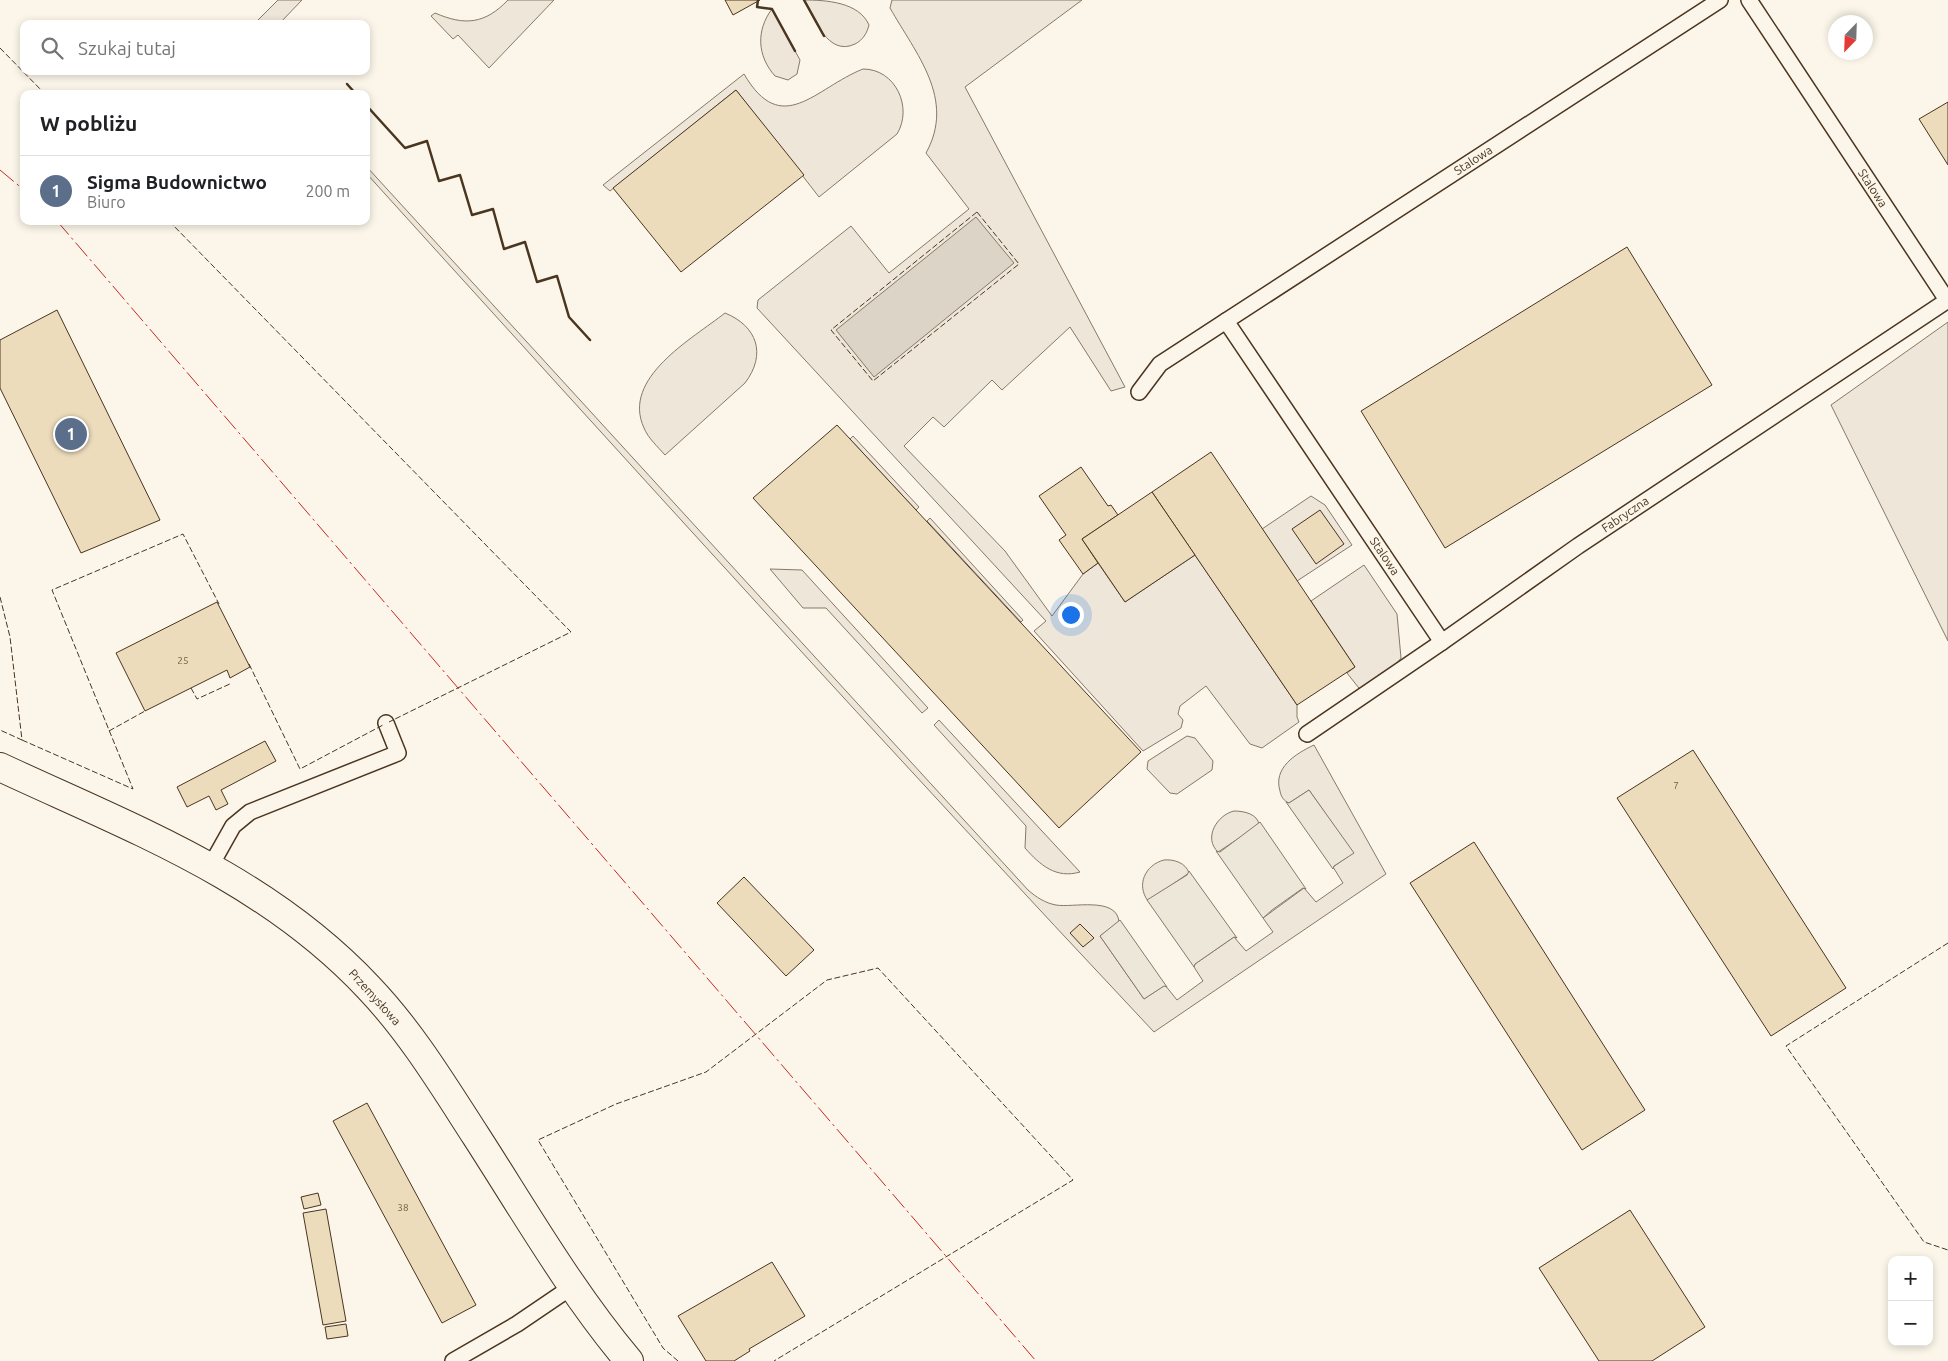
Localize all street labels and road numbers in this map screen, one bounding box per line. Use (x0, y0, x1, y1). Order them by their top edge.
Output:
street label: Stalowa (1452, 143, 1494, 177)
street label: Stalowa (1856, 167, 1890, 209)
street label: Fabryczna (1599, 494, 1651, 534)
street label: Stalowa (1368, 535, 1402, 577)
street label: Przemysłowa (346, 966, 404, 1028)

